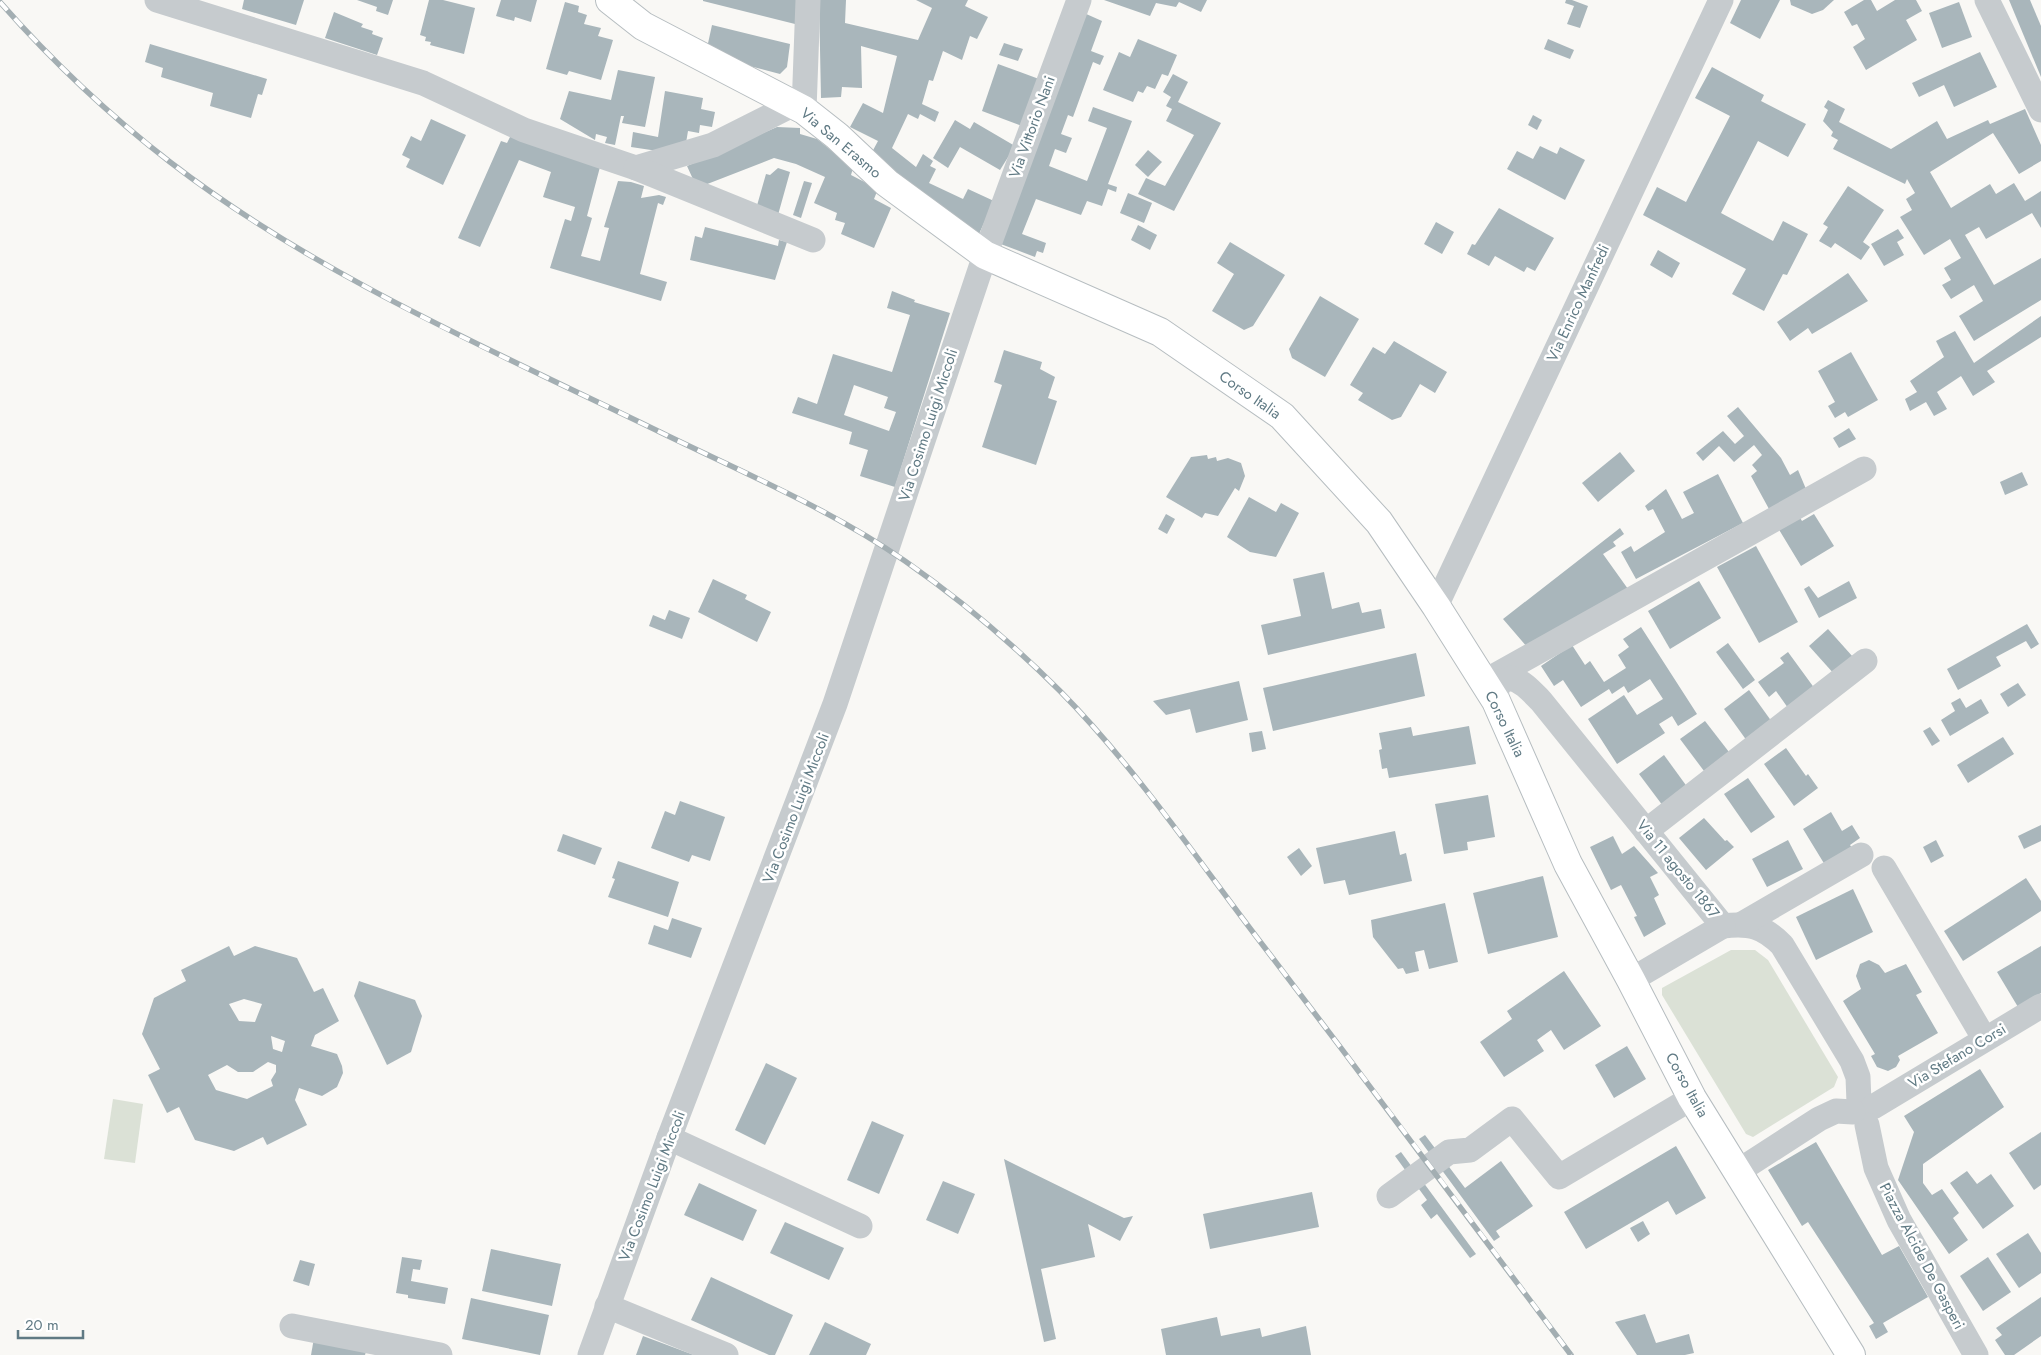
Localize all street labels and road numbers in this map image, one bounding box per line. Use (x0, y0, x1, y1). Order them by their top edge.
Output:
street label: Via Vittorio Nani (1003, 73, 1061, 181)
street label: Via San Erasmo (796, 102, 886, 184)
street label: Via Enrico Manfredi (1541, 241, 1615, 365)
street label: Via Cosimo Luigi Miccoli (893, 346, 963, 504)
street label: Corso Italia (1214, 366, 1286, 424)
street label: Corso Italia (1479, 687, 1531, 761)
street label: Via Cosimo Luigi Miccoli (757, 730, 835, 886)
street label: Via 11 agosto 1867 (1631, 815, 1725, 923)
street label: Via Stefano Corsi (1904, 1018, 2010, 1094)
street label: Corso Italia (1660, 1048, 1714, 1122)
street label: Via Cosimo Luigi Miccoli (613, 1108, 691, 1264)
street label: Piazza Alcide De Gasperi (1874, 1179, 1970, 1333)

